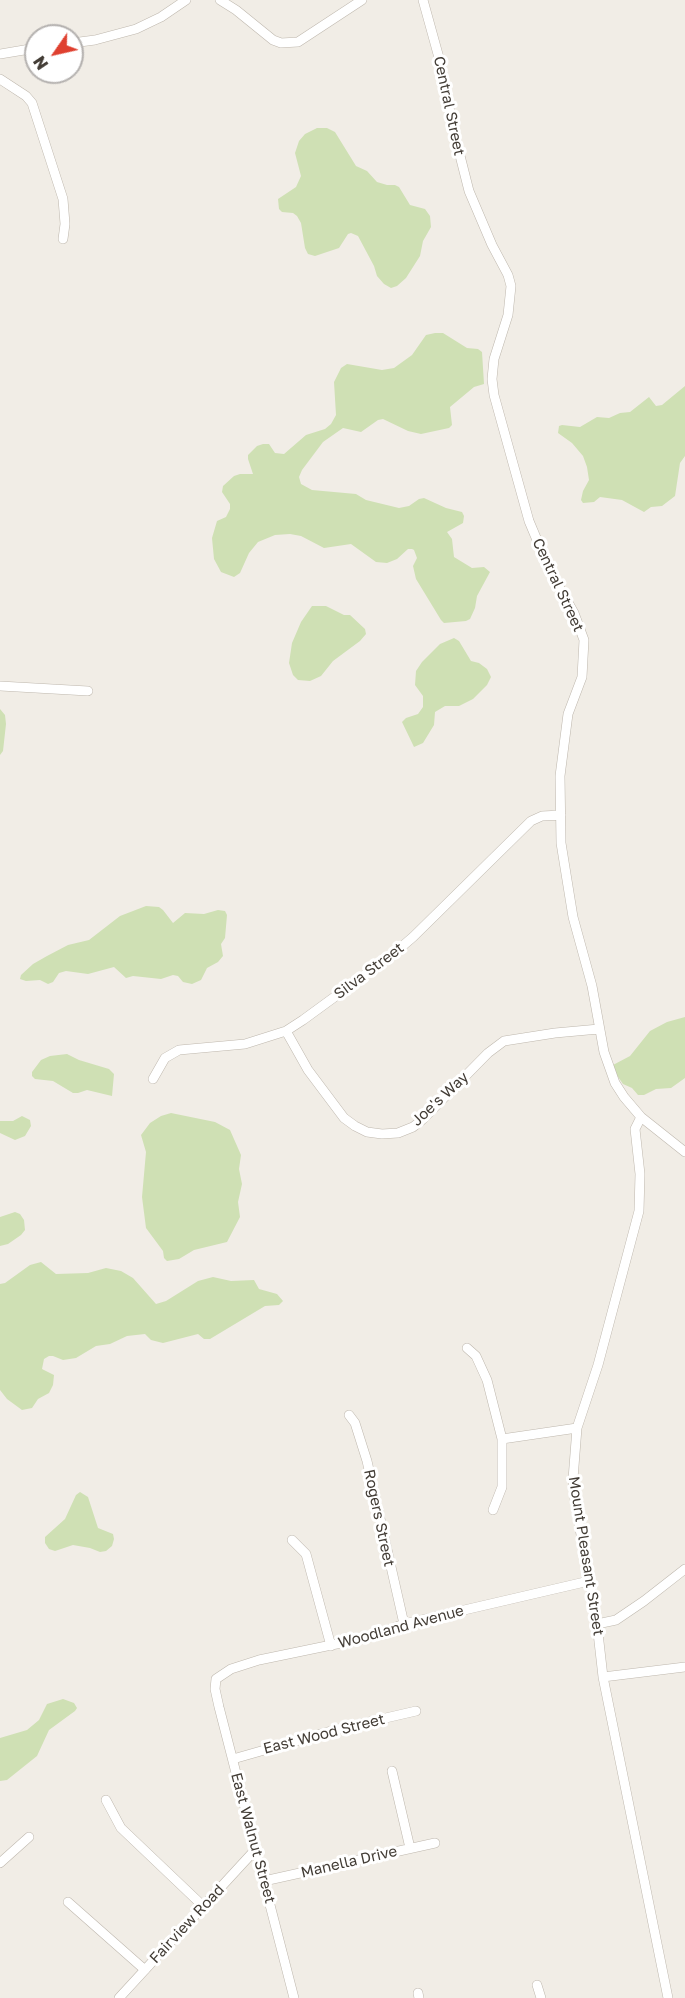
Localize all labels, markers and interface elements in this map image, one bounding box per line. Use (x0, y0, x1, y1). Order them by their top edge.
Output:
north arrow (24, 24, 84, 84)
text: N (29, 52, 52, 74)
street label: Central Street (430, 55, 468, 157)
street label: Central Street (528, 535, 588, 635)
street label: Silva Street (331, 939, 407, 1003)
street label: Joe's Way (408, 1068, 472, 1130)
street label: Rogers Street (360, 1468, 398, 1568)
street label: Mount Pleasant Street (565, 1475, 607, 1637)
street label: Woodland Avenue (336, 1602, 466, 1652)
street label: East Wood Street (261, 1710, 387, 1758)
street label: East Walnut Street (227, 1771, 279, 1905)
street label: Manella Drive (299, 1842, 399, 1882)
street label: Fairview Road (146, 1881, 228, 1967)

